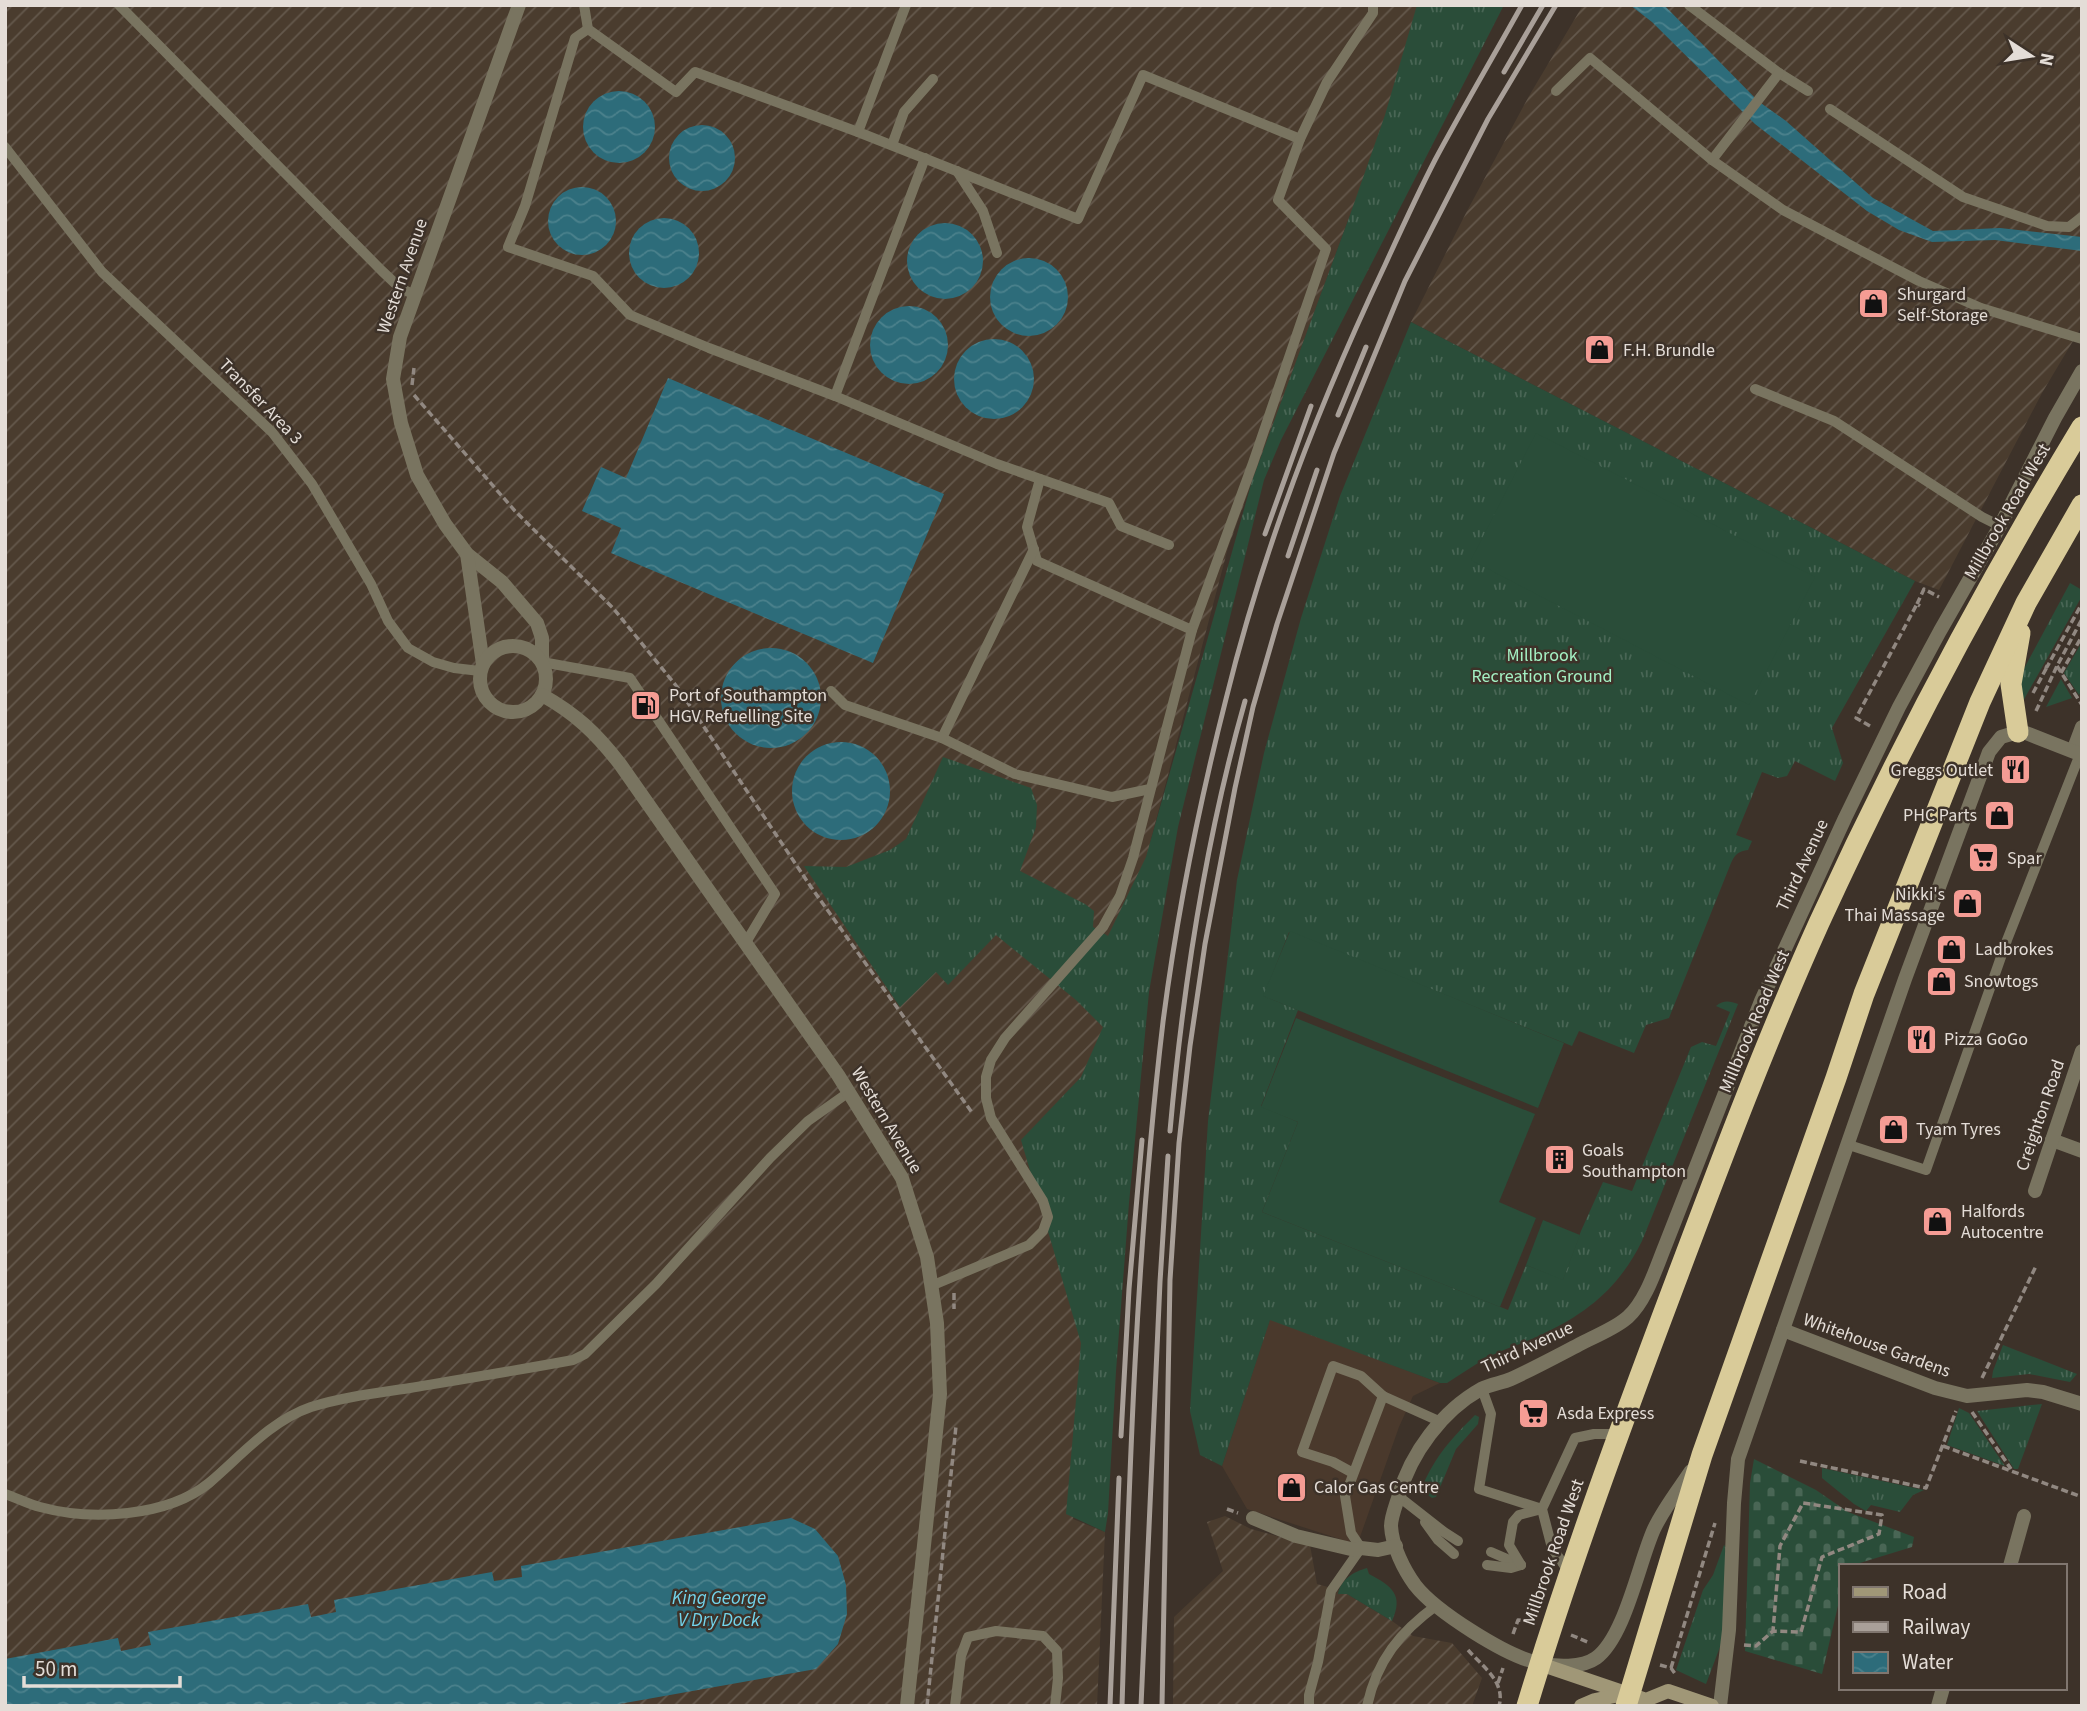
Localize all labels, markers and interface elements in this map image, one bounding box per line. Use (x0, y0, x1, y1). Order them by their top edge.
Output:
north arrow (1996, 21, 2066, 91)
text: N (2032, 50, 2061, 68)
street label: Western Avenue (371, 215, 434, 337)
place label: Shurgard Self-Storage (1897, 282, 1988, 328)
shop icon: Shurgard Self-Storage (1857, 287, 1891, 321)
shop icon: F.H. Brundle (1583, 333, 1617, 367)
place label: F.H. Brundle (1623, 338, 1715, 363)
street label: Transfer Area 3 (213, 353, 308, 450)
street label: Millbrook Road West (1958, 439, 2057, 584)
park label: Millbrook Recreation Ground (1471, 643, 1613, 689)
place label: Port of Southampton HGV Refuelling Site (669, 683, 827, 729)
fuel station icon: Port of Southampton HGV Refuelling Site (629, 688, 663, 722)
restaurant icon: Greggs Outlet (1999, 753, 2033, 787)
place label: Greggs Outlet (1891, 758, 1993, 783)
shop icon: PHC Parts (1983, 798, 2017, 832)
place label: PHC Parts (1903, 803, 1977, 828)
street label: Third Avenue (1770, 815, 1835, 915)
supermarket icon: Spar (1967, 841, 2001, 875)
place label: Spar (2007, 846, 2042, 871)
place label: Nikki's Thai Massage (1844, 882, 1945, 928)
shop icon: Nikki's Thai Massage (1951, 887, 1985, 921)
shop icon: Ladbrokes (1935, 932, 1969, 966)
place label: Ladbrokes (1975, 937, 2054, 962)
street label: Millbrook Road West (1713, 946, 1796, 1097)
shop icon: Snowtogs (1924, 964, 1958, 998)
place label: Snowtogs (1964, 969, 2038, 994)
restaurant icon: Pizza GoGo (1904, 1022, 1938, 1056)
place label: Pizza GoGo (1944, 1027, 2028, 1052)
street label: Creighton Road (2010, 1056, 2071, 1174)
street label: Western Avenue (845, 1062, 928, 1178)
shop icon: Tyam Tyres (1876, 1112, 1910, 1146)
place label: Tyam Tyres (1916, 1117, 2001, 1142)
place label: Goals Southampton (1582, 1138, 1686, 1184)
building icon: Goals Southampton (1542, 1143, 1576, 1177)
place label: Halfords Autocentre (1961, 1199, 2044, 1245)
shop icon: Halfords Autocentre (1921, 1204, 1955, 1238)
street label: Whitehouse Gardens (1800, 1307, 1954, 1384)
street label: Third Avenue (1477, 1315, 1577, 1380)
supermarket icon: Asda Express (1517, 1396, 1551, 1430)
place label: Asda Express (1557, 1401, 1654, 1426)
shop icon: Calor Gas Centre (1274, 1470, 1308, 1504)
place label: Calor Gas Centre (1314, 1475, 1439, 1500)
street label: Millbrook Road West (1517, 1476, 1590, 1629)
legend (1839, 1564, 2066, 1690)
text: Road (1902, 1577, 1947, 1607)
water label: King George V Dry Dock (672, 1585, 766, 1634)
text: Railway (1902, 1612, 1970, 1642)
scale bar (24, 1644, 180, 1688)
text: Water (1902, 1647, 1954, 1677)
text: 50 m (35, 1654, 77, 1684)

